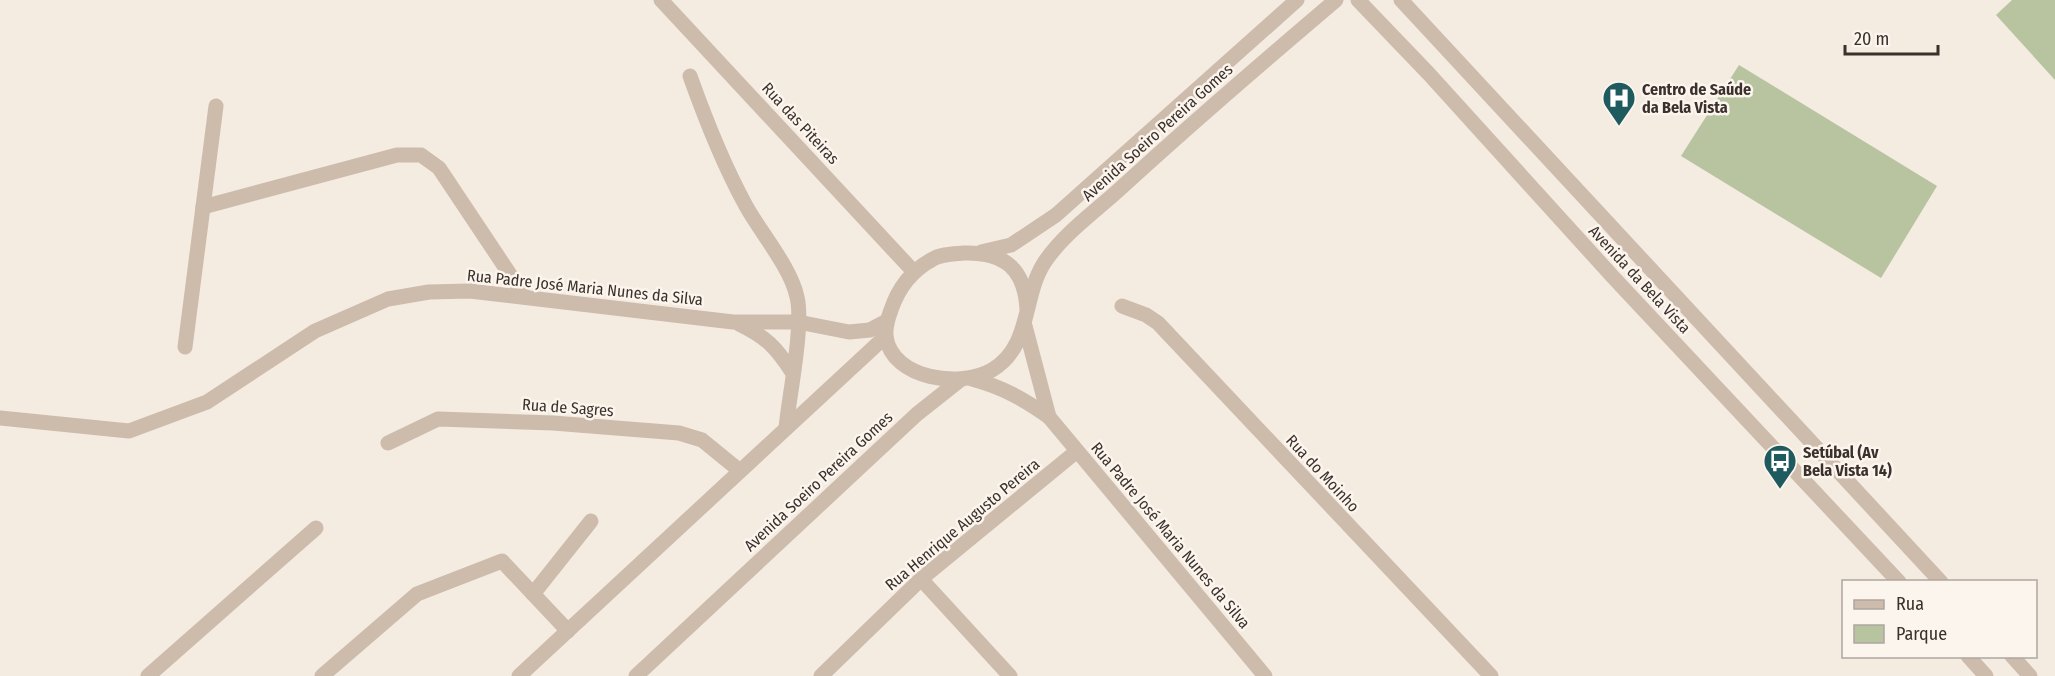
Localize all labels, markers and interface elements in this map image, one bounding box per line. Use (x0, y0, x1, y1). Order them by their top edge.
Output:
scale bar (1845, 18, 1938, 56)
text: 20 m (1854, 28, 1889, 50)
street label: Avenida Soeiro Pereira Gomes (1078, 60, 1237, 205)
street label: Rua das Piteiras (758, 79, 843, 168)
hospital icon: Centro de Saúde da Bela Vista (1601, 80, 1637, 127)
place label: Centro de Saúde da Bela Vista (1642, 80, 1751, 117)
street label: Avenida da Bela Vista (1585, 221, 1695, 337)
street label: Rua Padre José Maria Nunes da Silva (466, 266, 704, 309)
street label: Rua de Sagres (521, 395, 615, 420)
street label: Avenida Soeiro Pereira Gomes (740, 408, 897, 555)
street label: Rua do Moinho (1282, 431, 1363, 516)
street label: Rua Padre José Maria Nunes da Silva (1087, 438, 1254, 632)
bus stop icon: Setúbal (Av Bela Vista 14) (1762, 443, 1798, 490)
place label: Setúbal (Av Bela Vista 14) (1803, 443, 1892, 480)
street label: Rua Henrique Augusto Pereira (881, 454, 1043, 594)
legend (1842, 580, 2037, 658)
text: Rua (1896, 593, 1924, 615)
text: Parque (1896, 623, 1947, 645)

